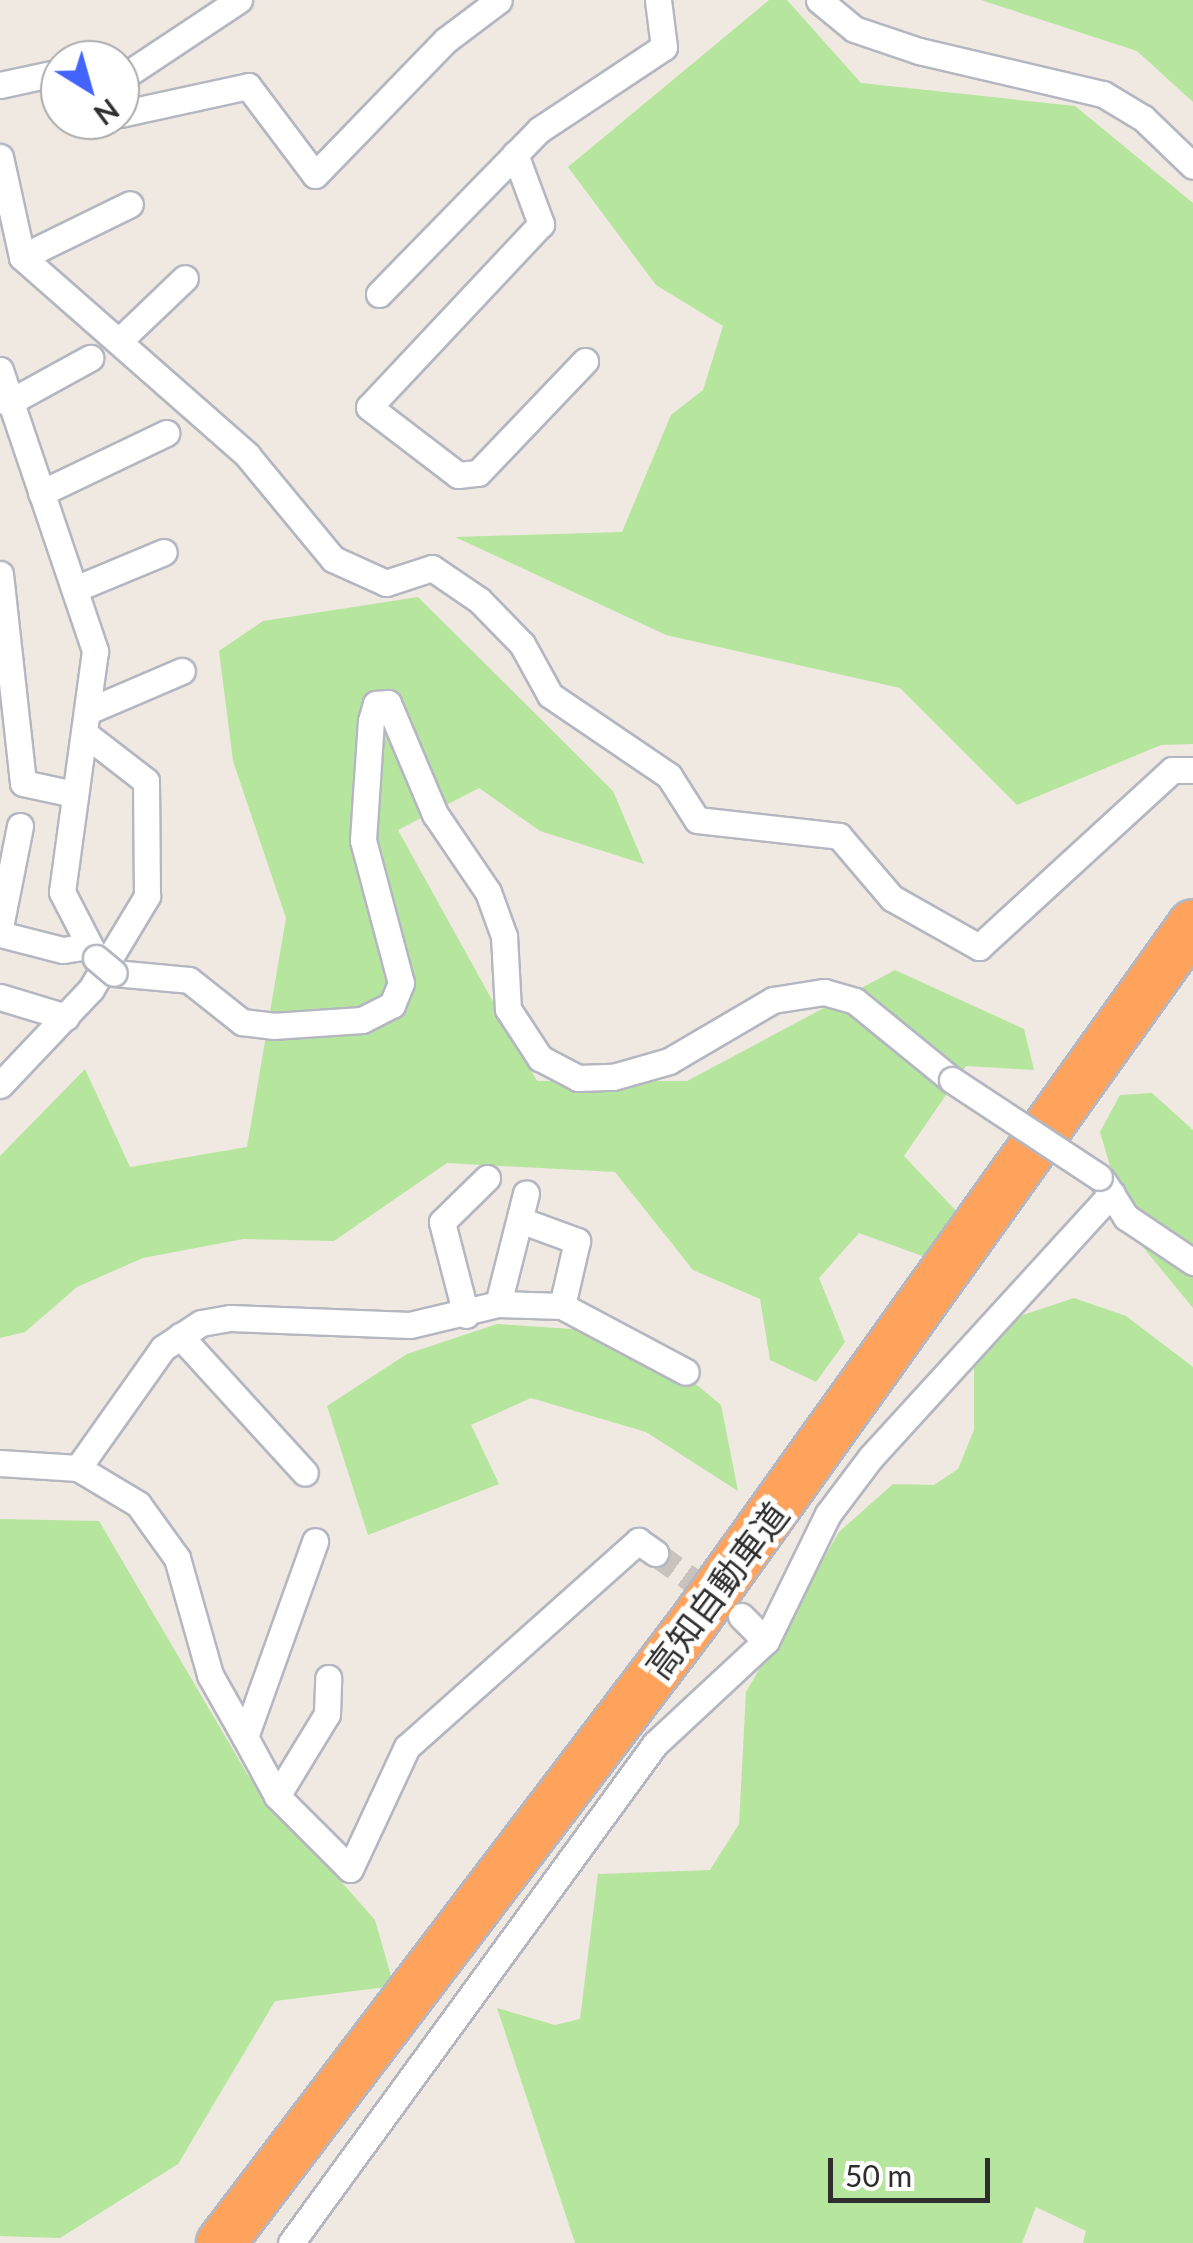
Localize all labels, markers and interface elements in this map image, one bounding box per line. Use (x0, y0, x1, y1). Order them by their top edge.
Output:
north arrow (40, 40, 140, 140)
text: N (88, 92, 126, 132)
street label: 高知自動車道 (636, 1494, 796, 1686)
scale bar (833, 2138, 996, 2200)
text: 50 m (845, 2157, 912, 2193)

